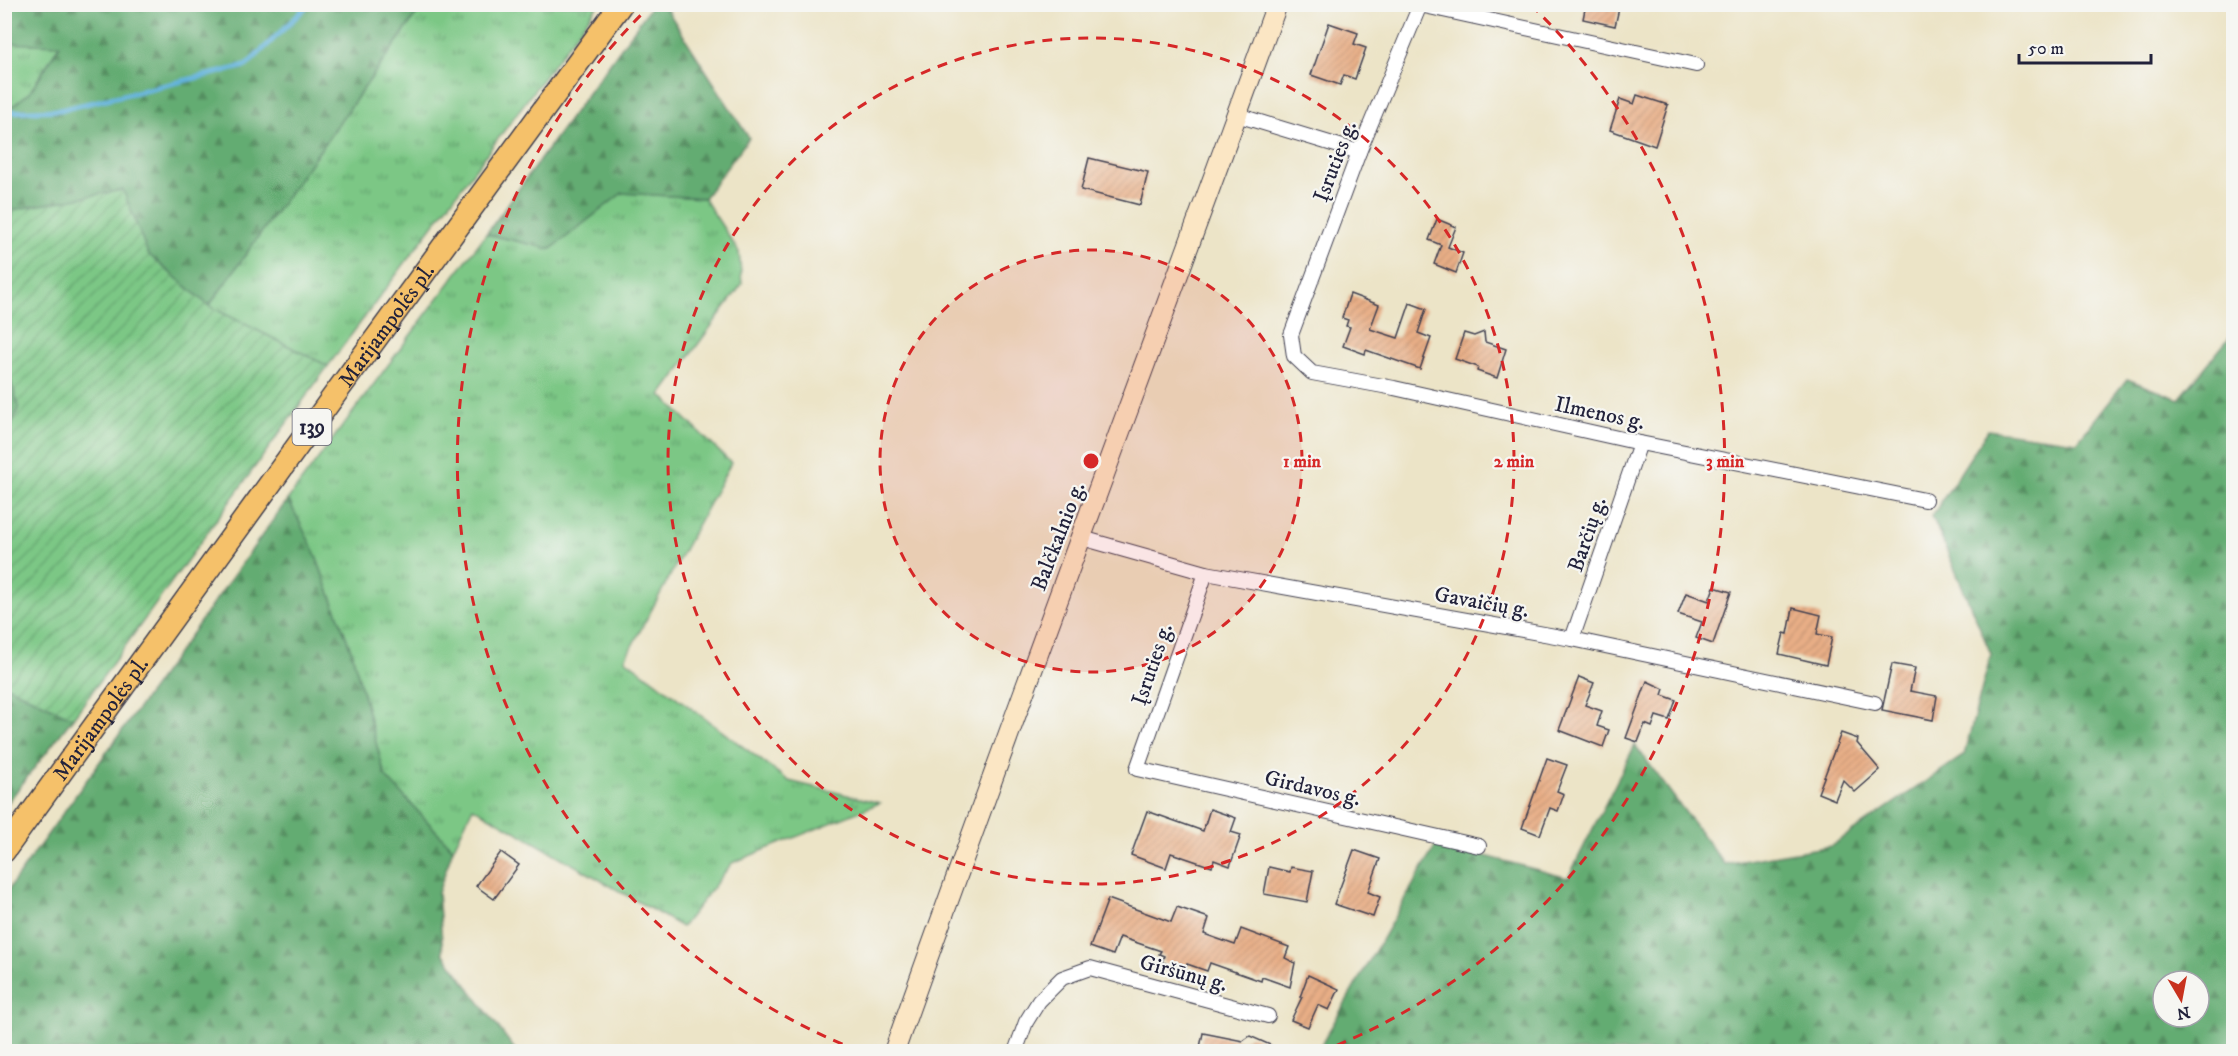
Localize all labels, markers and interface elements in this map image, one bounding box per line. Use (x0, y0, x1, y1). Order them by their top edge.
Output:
scale bar (2019, 27, 2151, 65)
text: 50 m (2028, 38, 2064, 60)
street label: Įsruties g. (1308, 117, 1363, 206)
street label: Marijampolės pl. (333, 258, 441, 393)
street label: Ilmenos g. (1552, 391, 1647, 436)
road number: 139 (292, 409, 332, 445)
centre of rings (1081, 451, 1101, 471)
text: 1 min (1283, 451, 1322, 473)
text: 2 min (1494, 451, 1535, 473)
text: 3 min (1706, 451, 1745, 473)
street label: Balčkalnio g. (1025, 478, 1092, 595)
street label: Barčių g. (1562, 493, 1613, 576)
street label: Gavaičių g. (1432, 581, 1531, 624)
street label: Įsruties g. (1126, 620, 1179, 709)
street label: Marijampolės pl. (47, 652, 155, 786)
street label: Girdavos g. (1262, 764, 1363, 813)
street label: Giršūnų g. (1137, 949, 1231, 998)
north arrow (2151, 969, 2211, 1029)
text: N (2175, 1002, 2192, 1024)

